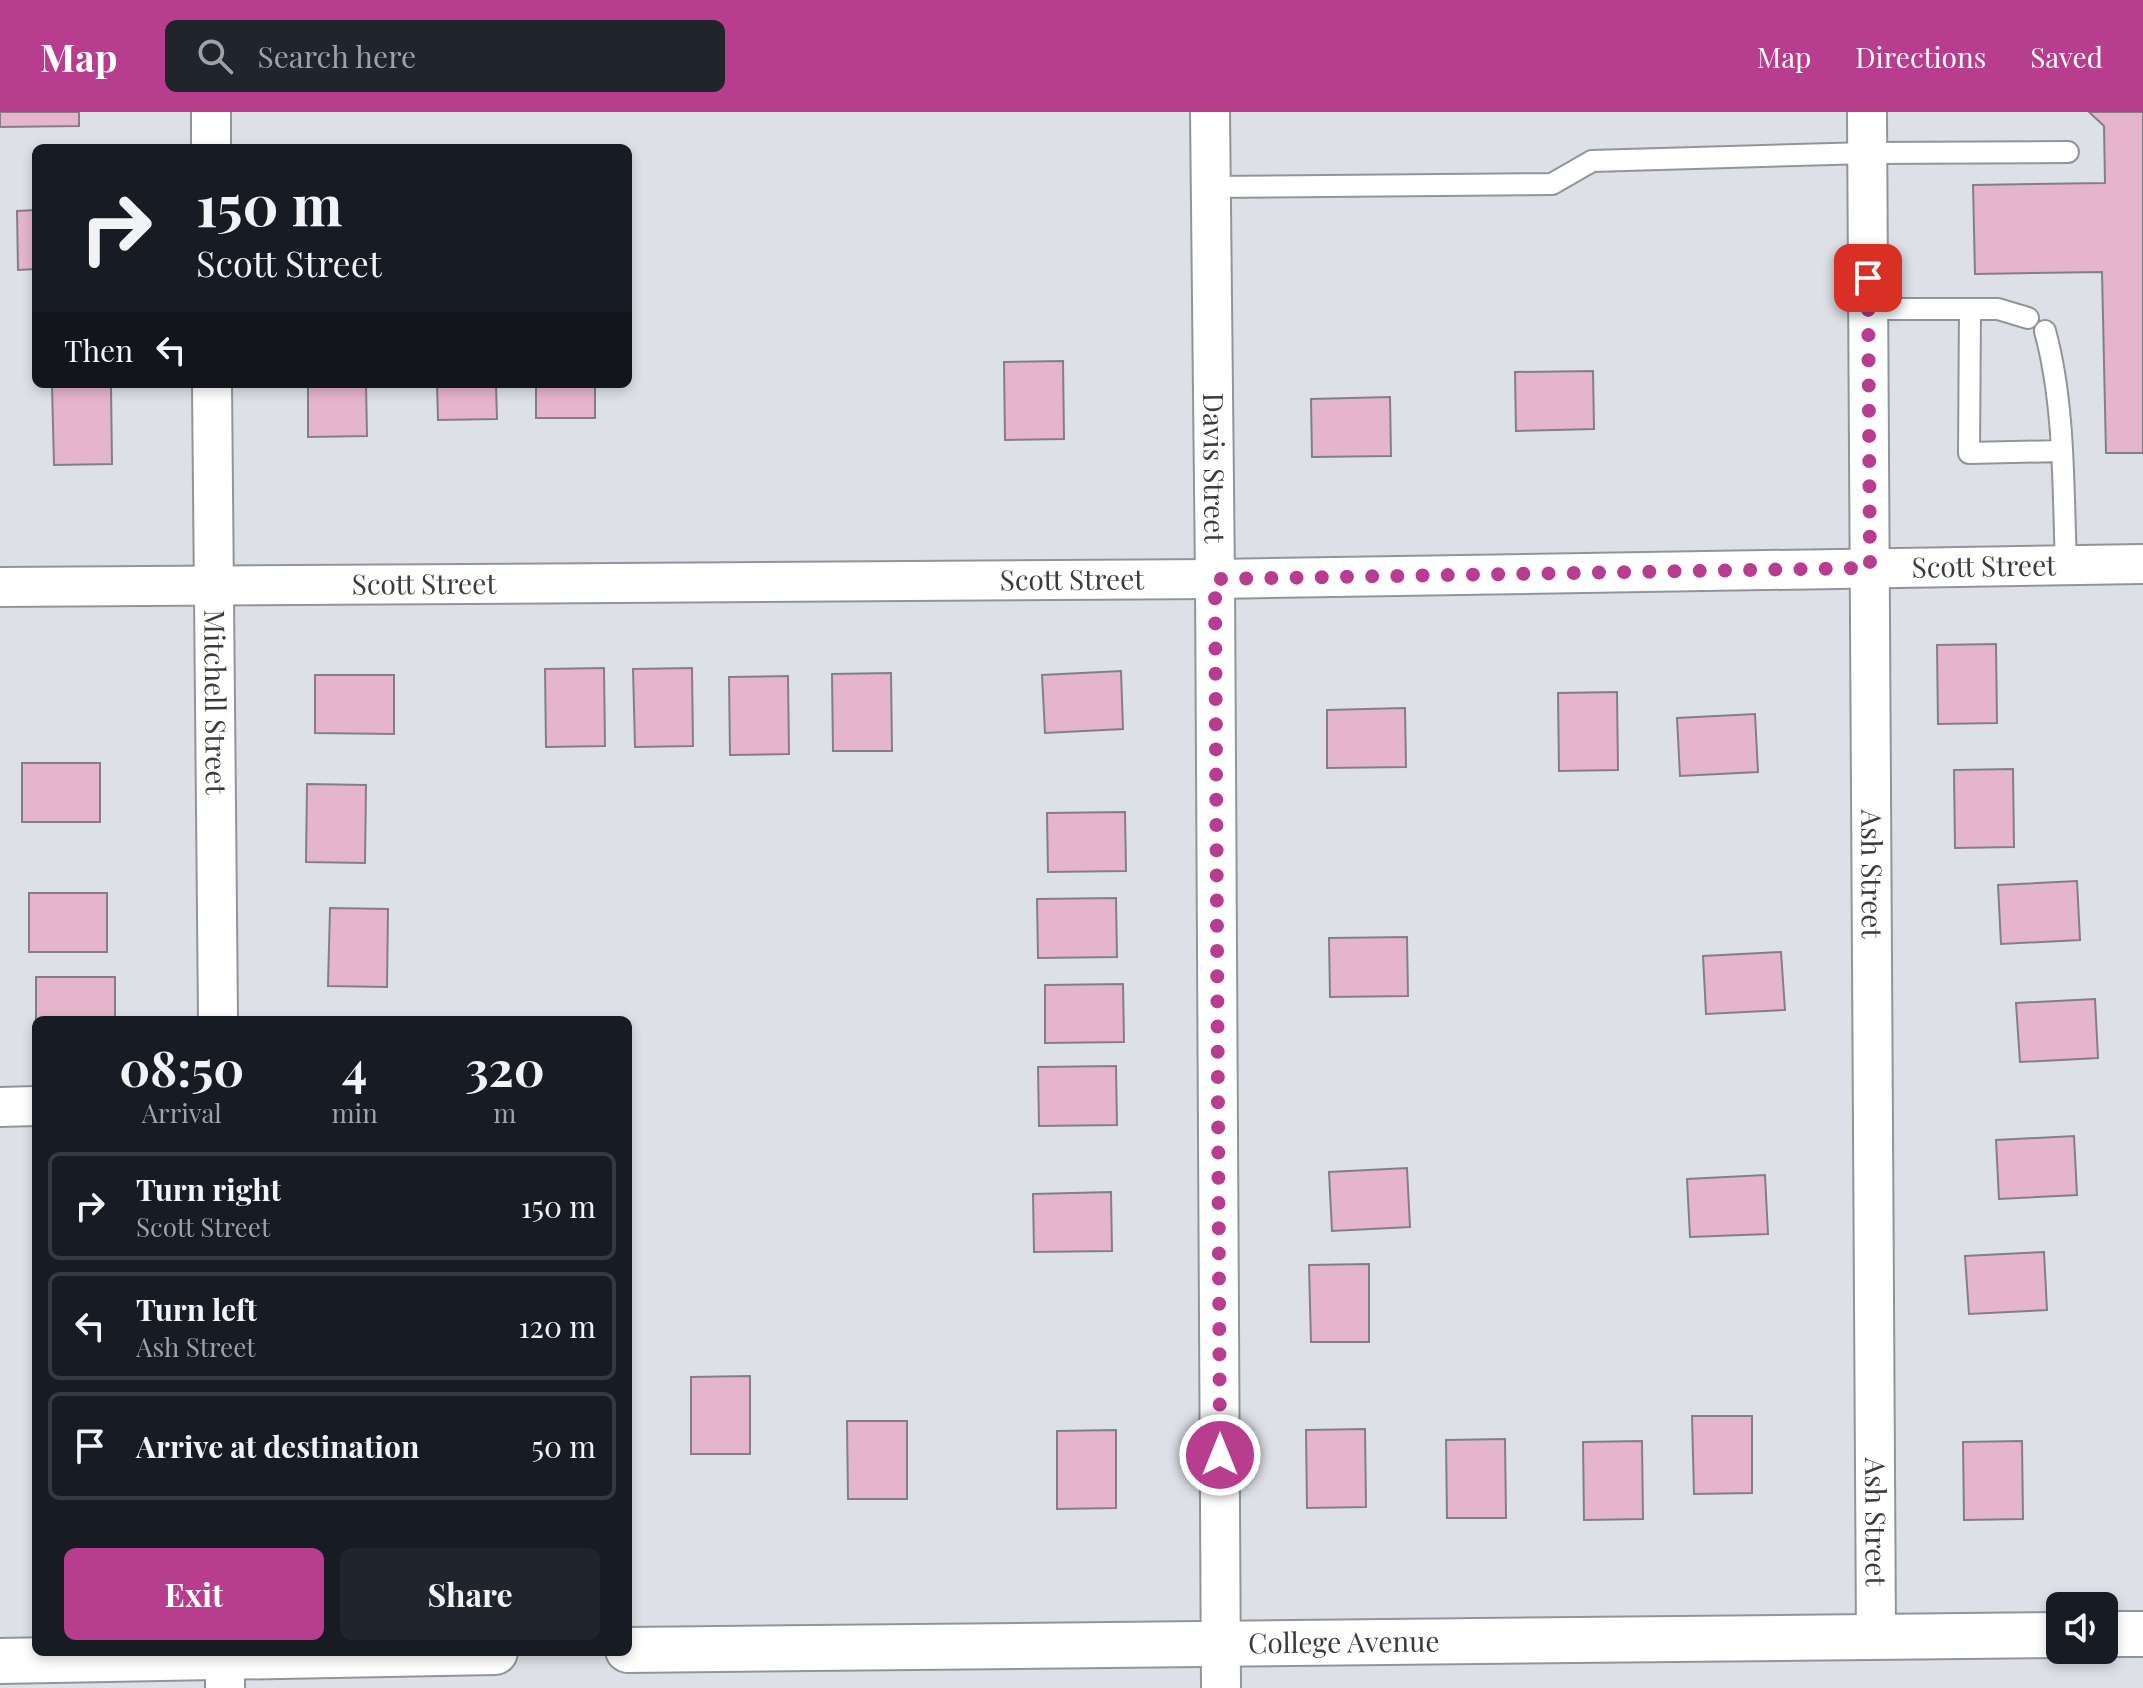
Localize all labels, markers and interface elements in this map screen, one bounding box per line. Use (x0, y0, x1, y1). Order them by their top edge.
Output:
search box (165, 20, 725, 92)
text: Map (40, 31, 117, 82)
icon: search (193, 34, 237, 78)
text: Search here (257, 36, 416, 76)
text: Map (1757, 38, 1811, 75)
text: Directions (1855, 38, 1986, 75)
text: Saved (2030, 38, 2103, 75)
text: 150 m (196, 166, 342, 241)
icon: right (64, 176, 168, 280)
text: Scott Street (196, 238, 382, 286)
pin (1834, 244, 1902, 312)
icon: arrive (1846, 256, 1890, 300)
icon: left (149, 328, 193, 372)
text: Then (64, 330, 133, 370)
street label: Davis Street (1196, 392, 1235, 545)
street label: Scott Street (1911, 545, 2057, 585)
street label: Scott Street (1000, 559, 1145, 597)
street label: Scott Street (352, 564, 497, 602)
street label: Mitchell Street (197, 609, 236, 796)
street label: Ash Street (1854, 808, 1892, 940)
text: 08:50 (119, 1035, 244, 1099)
text: 4 (342, 1035, 367, 1099)
text: 320 (465, 1035, 545, 1099)
text: Arrival (142, 1095, 222, 1130)
text: min (332, 1095, 378, 1130)
text: m (493, 1095, 516, 1130)
text: Turn right (136, 1169, 281, 1209)
icon: right (68, 1184, 112, 1228)
text: 150 m (521, 1186, 596, 1226)
text: Scott Street (136, 1209, 270, 1244)
text: Turn left (136, 1289, 257, 1329)
icon: left (68, 1304, 112, 1348)
text: 120 m (518, 1306, 596, 1346)
text: Ash Street (136, 1329, 256, 1364)
position arrow (1178, 1413, 1262, 1497)
icon: arrive (68, 1424, 112, 1468)
text: Arrive at destination (136, 1426, 419, 1466)
text: 50 m (531, 1426, 596, 1466)
street label: Ash Street (1858, 1456, 1896, 1588)
button: Exit (64, 1548, 324, 1640)
button: Share (340, 1548, 600, 1640)
map controls (2046, 1592, 2118, 1664)
button: sound (2046, 1592, 2118, 1664)
street label: College Avenue (1248, 1621, 1440, 1661)

